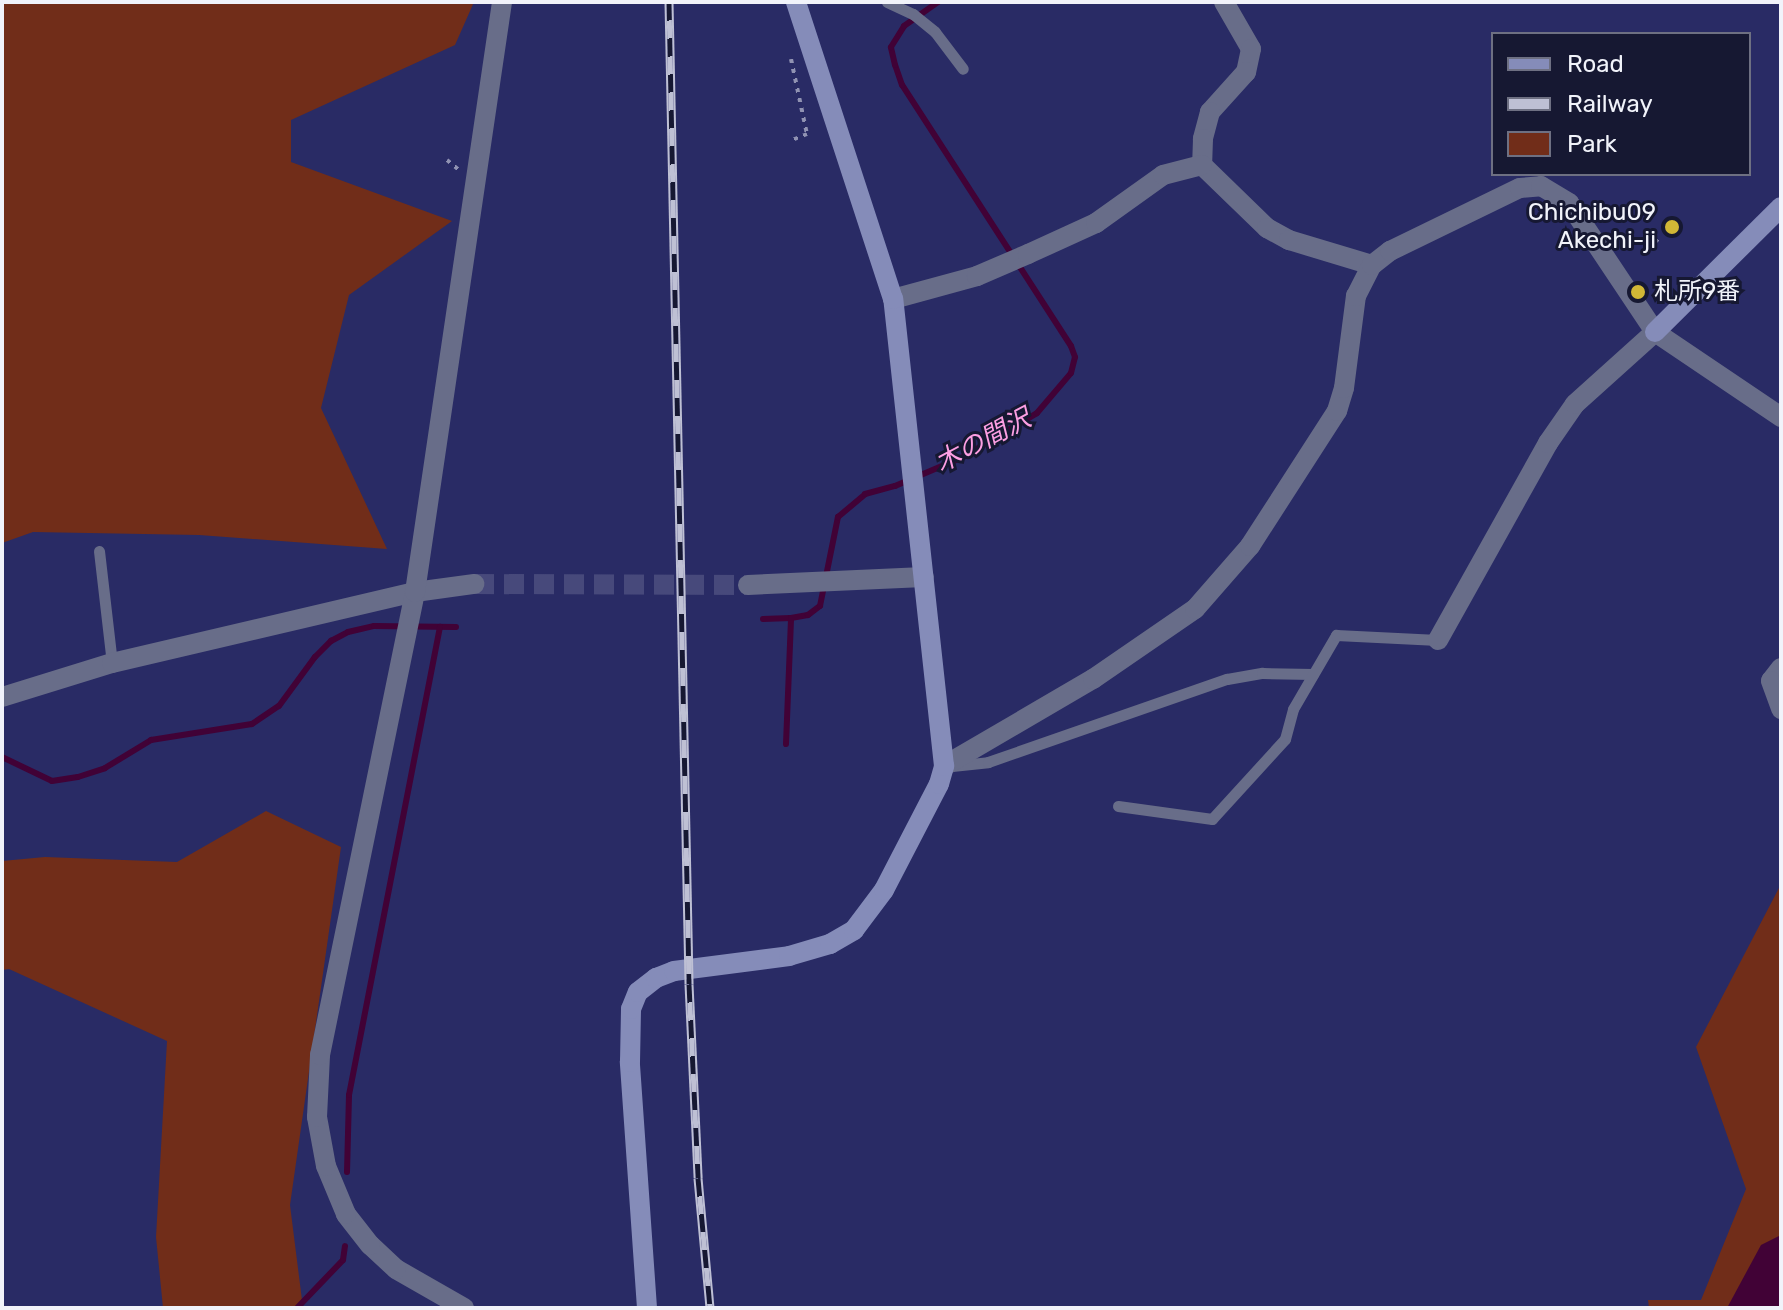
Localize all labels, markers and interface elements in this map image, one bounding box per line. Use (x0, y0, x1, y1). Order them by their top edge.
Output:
legend (1491, 32, 1751, 176)
text: Road (1567, 50, 1624, 78)
text: Railway (1567, 90, 1653, 118)
text: Park (1567, 130, 1617, 158)
place label: Chichibu09 Akechi-ji (1528, 199, 1656, 255)
marker: Chichibu09 Akechi-ji (1663, 218, 1681, 236)
place label: 札所9番 (1654, 278, 1740, 306)
marker: 札所9番 (1629, 283, 1647, 301)
water label: 木の間沢 (930, 403, 1036, 479)

